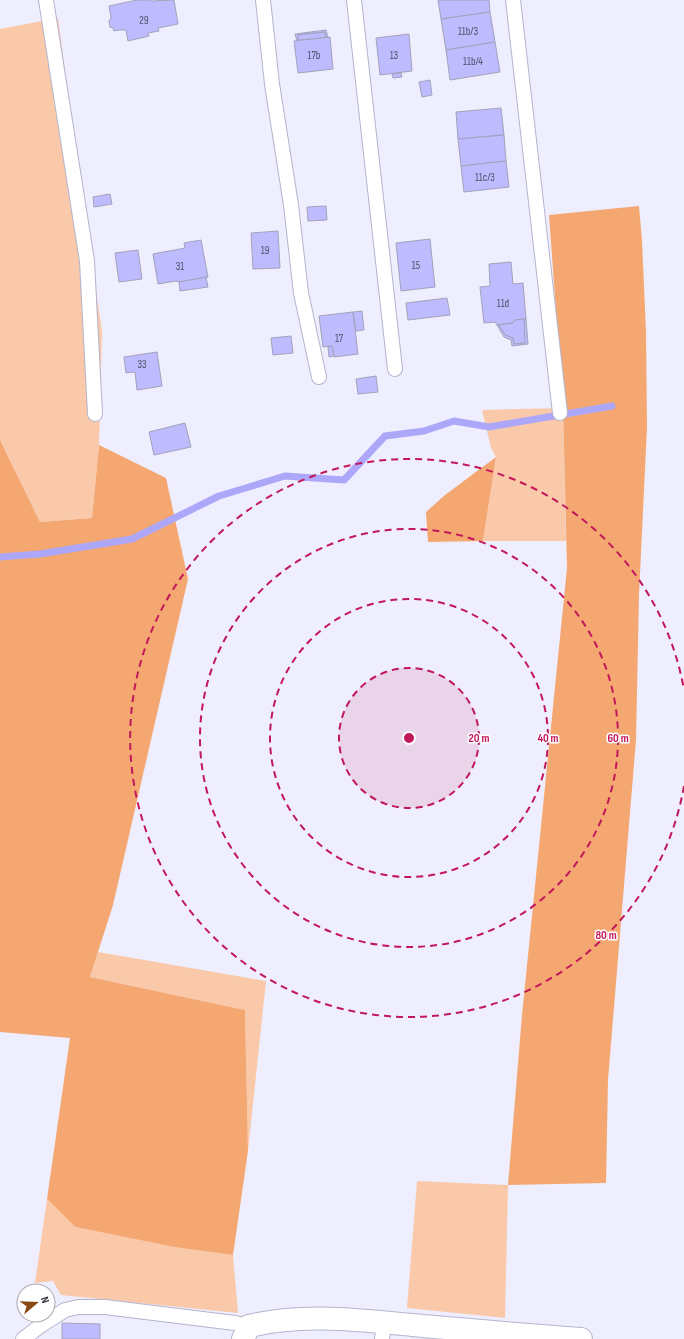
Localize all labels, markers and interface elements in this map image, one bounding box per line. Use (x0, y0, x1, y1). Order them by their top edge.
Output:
house number: 29 (139, 14, 149, 27)
house number: 11b/3 (458, 25, 479, 38)
house number: 17b (308, 49, 321, 62)
house number: 13 (390, 49, 399, 62)
house number: 11b/4 (463, 55, 483, 68)
house number: 11c/3 (475, 171, 495, 184)
house number: 19 (261, 244, 269, 257)
house number: 15 (412, 259, 420, 272)
house number: 31 (176, 260, 184, 273)
house number: 11d (497, 297, 510, 310)
house number: 17 (335, 332, 344, 345)
house number: 33 (137, 358, 147, 371)
centre of rings (402, 731, 416, 745)
text: 20 m (469, 731, 489, 746)
text: 40 m (537, 731, 559, 746)
text: 60 m (607, 731, 629, 746)
text: 80 m (595, 928, 617, 943)
north arrow (16, 1283, 56, 1323)
text: N (38, 1295, 52, 1305)

